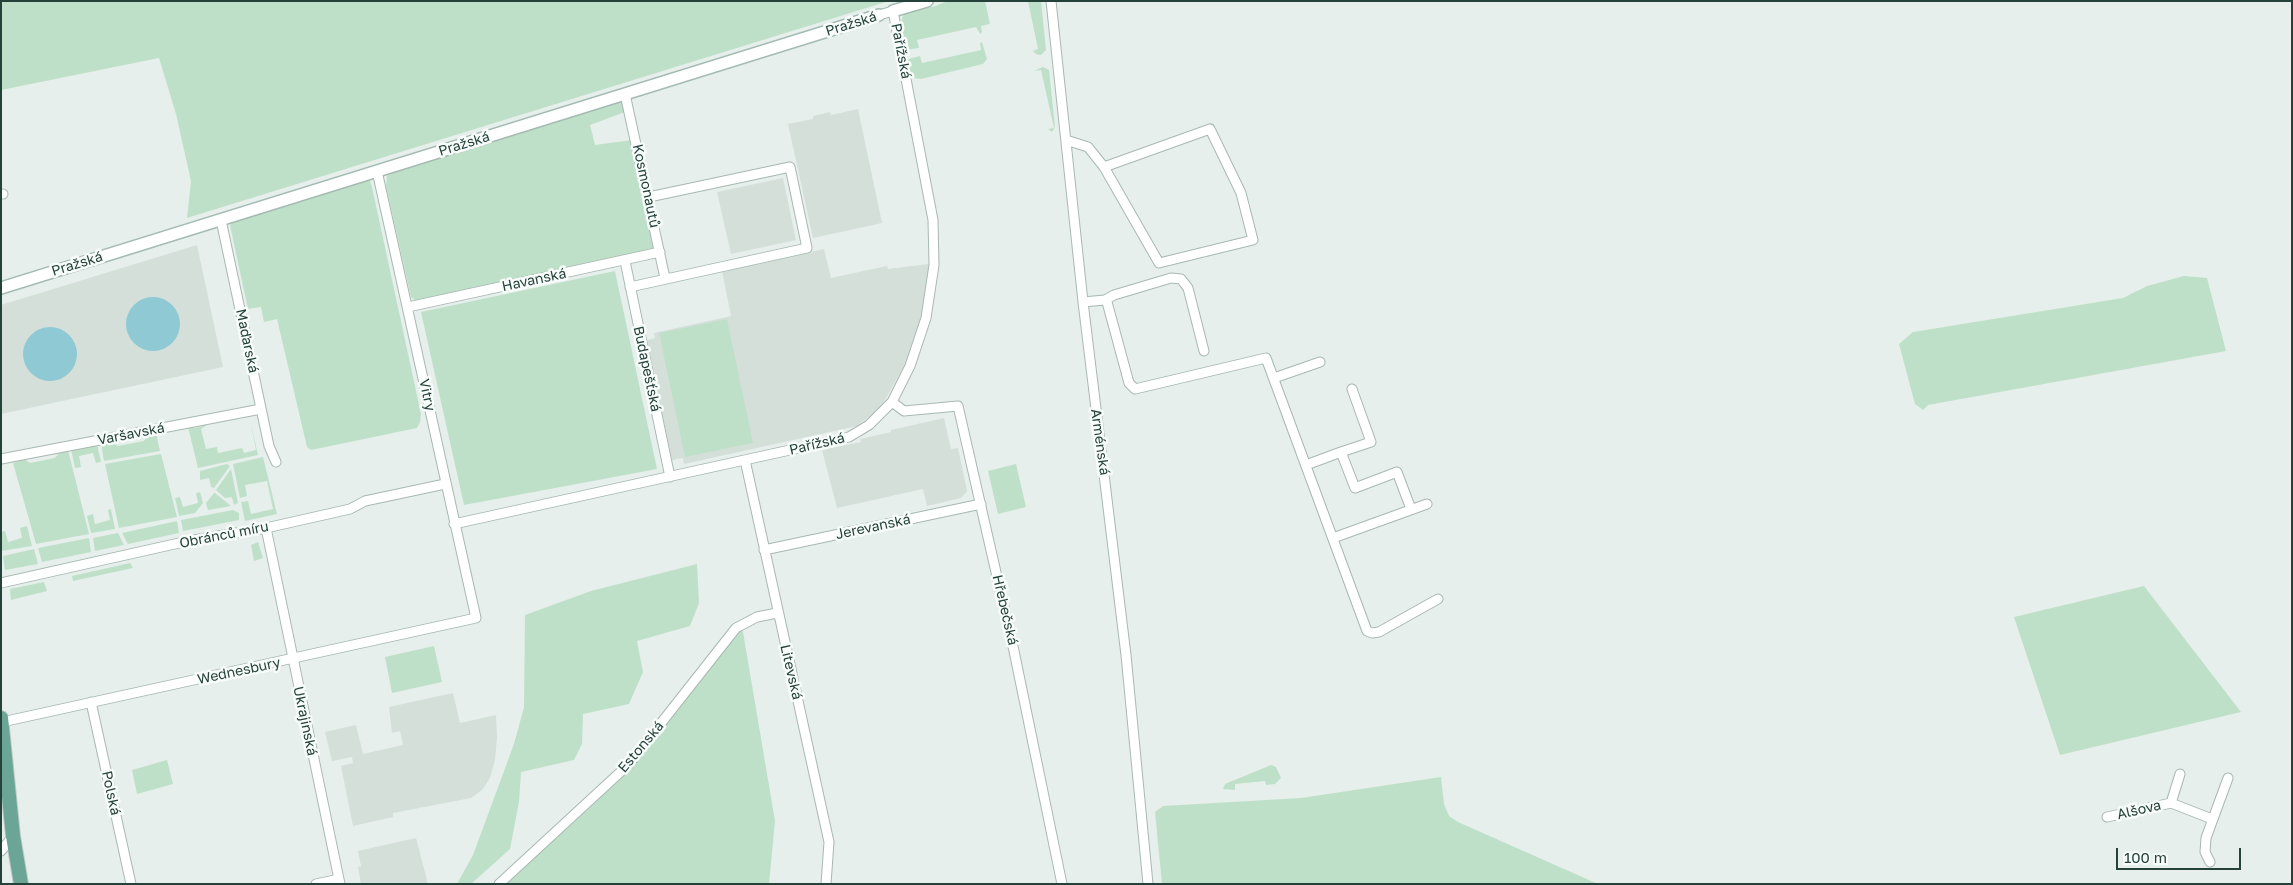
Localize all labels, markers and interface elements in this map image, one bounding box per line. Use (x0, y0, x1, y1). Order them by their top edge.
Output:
street label: Pražská (823, 8, 879, 40)
street label: Pařížská (887, 22, 915, 80)
street label: Pražská (436, 128, 492, 160)
street label: Kosmonautů (629, 143, 663, 229)
street label: Pražská (49, 248, 105, 280)
street label: Havanská (500, 265, 568, 295)
street label: Maďarská (232, 307, 262, 375)
street label: Budapešťská (630, 325, 664, 413)
street label: Vitry (415, 377, 439, 413)
street label: Arménská (1087, 408, 1113, 476)
street label: Varšavská (96, 419, 166, 449)
street label: Pařížská (788, 429, 846, 459)
street label: Jerevanská (834, 511, 912, 543)
street label: Obránců míru (178, 518, 270, 552)
street label: Hřebečská (989, 573, 1021, 647)
street label: Litevská (777, 643, 805, 701)
street label: Wednesbury (196, 654, 282, 688)
street label: Ukrajinská (289, 685, 321, 757)
street label: Estonská (615, 718, 667, 776)
street label: Polská (98, 769, 124, 817)
street label: Alšova (2115, 797, 2163, 823)
scale bar (2118, 838, 2243, 870)
text: 100 m (2124, 848, 2167, 866)

